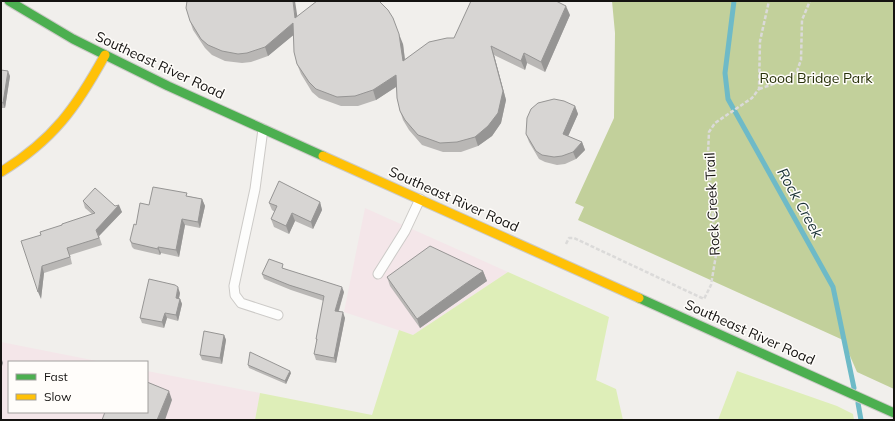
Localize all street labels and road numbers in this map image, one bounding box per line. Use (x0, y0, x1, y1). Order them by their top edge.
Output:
street label: Southeast River Road (93, 27, 227, 103)
street label: Rock Creek Trail (700, 152, 724, 256)
street label: Southeast River Road (386, 162, 522, 236)
street label: Southeast River Road (682, 295, 818, 369)

